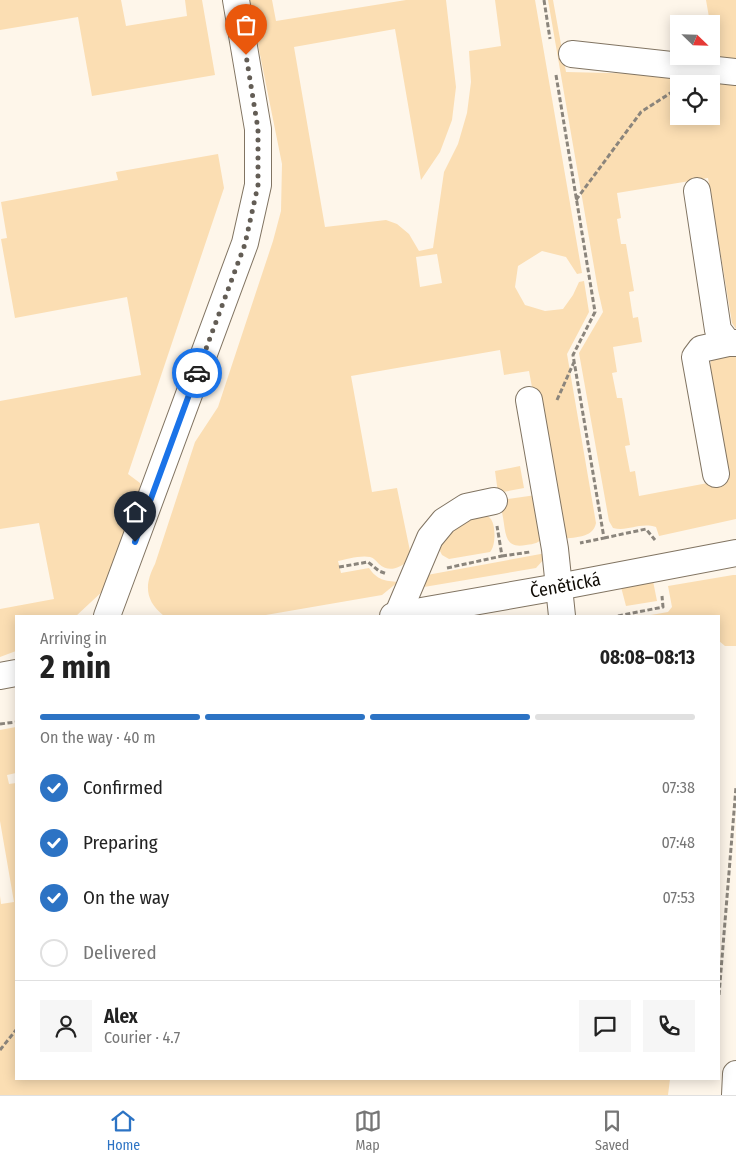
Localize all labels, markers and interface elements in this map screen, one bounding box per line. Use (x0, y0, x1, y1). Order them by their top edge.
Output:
pin (225, 4, 267, 55)
icon: bag (232, 11, 260, 39)
north arrow (670, 15, 720, 65)
map controls (670, 15, 720, 125)
button: locate (670, 75, 720, 125)
courier (172, 348, 222, 398)
icon: car (183, 359, 211, 387)
pin (114, 491, 156, 542)
icon: home (121, 498, 149, 526)
street label: Čenětická (528, 568, 603, 603)
text: Arriving in (40, 629, 107, 648)
text: 08:08–08:13 (600, 646, 695, 669)
text: 2 min (40, 648, 111, 686)
text: On the way · 40 m (40, 728, 156, 747)
icon: check (40, 774, 68, 802)
text: Confirmed (83, 776, 163, 799)
text: 07:38 (662, 778, 695, 797)
icon: check (40, 829, 68, 857)
text: Preparing (83, 831, 158, 854)
text: 07:48 (661, 833, 695, 852)
icon: check (40, 884, 68, 912)
text: On the way (83, 886, 169, 909)
text: 07:53 (663, 888, 695, 907)
text: Delivered (83, 941, 157, 964)
button: person (40, 1000, 92, 1052)
button: chat (579, 1000, 631, 1052)
button: phone (643, 1000, 695, 1052)
text: Alex (104, 1005, 138, 1028)
text: Courier · 4.7 (104, 1028, 180, 1047)
tab: Home (107, 1107, 140, 1154)
tab: Map (354, 1107, 382, 1154)
tab: Saved (595, 1107, 629, 1154)

